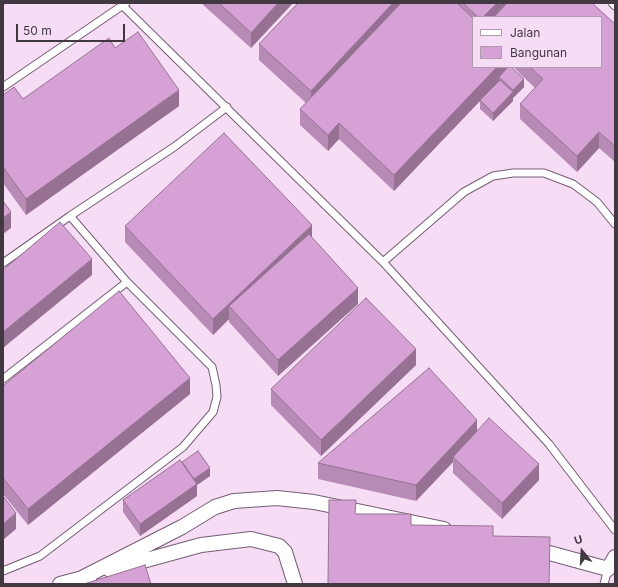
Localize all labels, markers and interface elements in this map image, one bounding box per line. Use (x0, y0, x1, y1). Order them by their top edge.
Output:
scale bar (18, 16, 127, 42)
legend (472, 16, 602, 68)
text: 50 m (23, 23, 52, 38)
text: Jalan (510, 25, 540, 40)
text: Bangunan (510, 45, 567, 60)
north arrow (562, 531, 602, 571)
text: U (572, 532, 584, 547)

